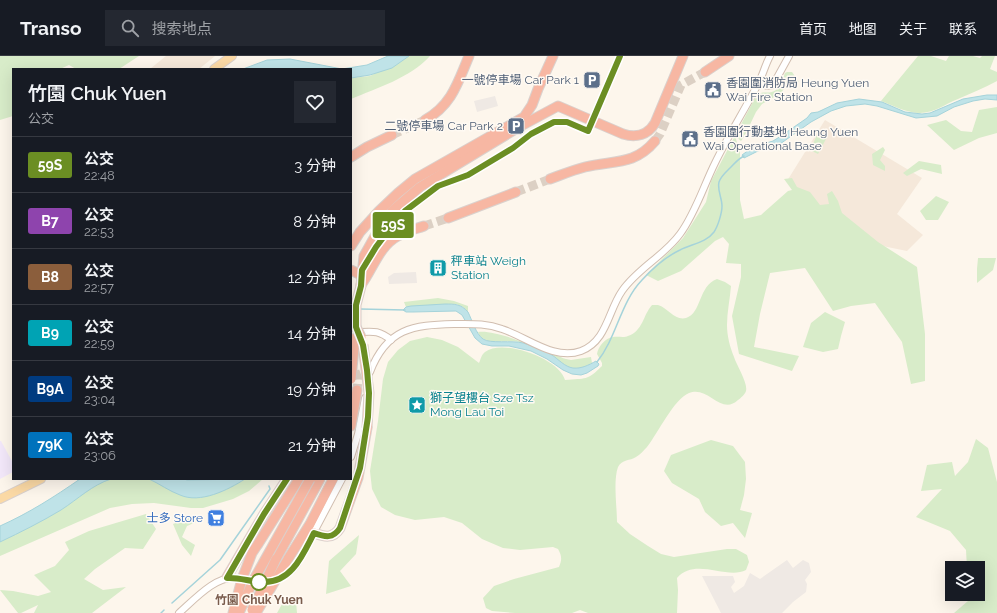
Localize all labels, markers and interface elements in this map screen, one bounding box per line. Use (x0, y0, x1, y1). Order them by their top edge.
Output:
search box (105, 10, 385, 46)
text: Transo (20, 17, 81, 39)
icon: search (119, 17, 141, 39)
text: 搜索地点 (151, 20, 211, 38)
text: 首页 (799, 21, 827, 37)
text: 地图 (849, 21, 877, 37)
text: 关于 (899, 21, 927, 37)
text: 联系 (949, 21, 977, 37)
parking icon: 一號停車場 Car Park 1 (582, 70, 602, 90)
place label: 一號停車場 Car Park 1 (461, 73, 579, 87)
place label: 香園圍消防局 Heung Yuen Wai Fire Station (726, 76, 869, 104)
public building icon: 香園圍消防局 Heung Yuen Wai Fire Station (703, 80, 723, 100)
button: heart (294, 81, 336, 123)
text: 竹園 Chuk Yuen (28, 82, 167, 104)
text: 公交 (28, 111, 54, 126)
parking icon: 二號停車場 Car Park 2 (506, 116, 526, 136)
place label: 二號停車場 Car Park 2 (384, 119, 503, 133)
place label: 香園圍行動基地 Heung Yuen Wai Operational Base (703, 125, 858, 153)
public building icon: 香園圍行動基地 Heung Yuen Wai Operational Base (680, 129, 700, 149)
text: 公交 (84, 150, 114, 168)
text: 59S (38, 157, 62, 173)
text: 3 分钟 (294, 157, 336, 175)
text: 22:48 (84, 168, 115, 183)
text: 公交 (84, 206, 114, 224)
line badge: 59S (370, 212, 416, 238)
text: B7 (41, 213, 59, 229)
text: 8 分钟 (293, 213, 336, 231)
text: 59S (381, 217, 405, 233)
text: 22:53 (84, 224, 114, 239)
place label: 秤車站 Weigh Station (451, 254, 526, 282)
building icon: 秤車站 Weigh Station (428, 258, 448, 278)
text: 公交 (84, 262, 114, 280)
text: B8 (41, 269, 59, 285)
text: 12 分钟 (288, 269, 336, 287)
text: 22:57 (84, 280, 114, 295)
text: 公交 (84, 318, 114, 336)
text: B9 (41, 325, 59, 341)
text: 14 分钟 (288, 325, 336, 343)
text: 22:59 (84, 336, 115, 351)
text: 公交 (84, 374, 114, 392)
text: B9A (36, 381, 64, 397)
text: 19 分钟 (287, 381, 336, 399)
place label: 獅子望樓台 Sze Tsz Mong Lau Toi (430, 391, 534, 419)
text: 23:04 (84, 392, 115, 407)
place icon: 獅子望樓台 Sze Tsz Mong Lau Toi (407, 395, 427, 415)
text: 公交 (84, 430, 114, 448)
text: 79K (37, 437, 63, 453)
text: 21 分钟 (288, 437, 336, 455)
text: 23:06 (84, 448, 116, 463)
supermarket icon: 士多 Store (206, 508, 226, 528)
place label: 士多 Store (147, 511, 203, 525)
map controls (945, 561, 985, 601)
button: layers (945, 561, 985, 601)
marker: 竹園 Chuk Yuen (250, 573, 268, 591)
place label: 竹園 Chuk Yuen (215, 593, 303, 607)

